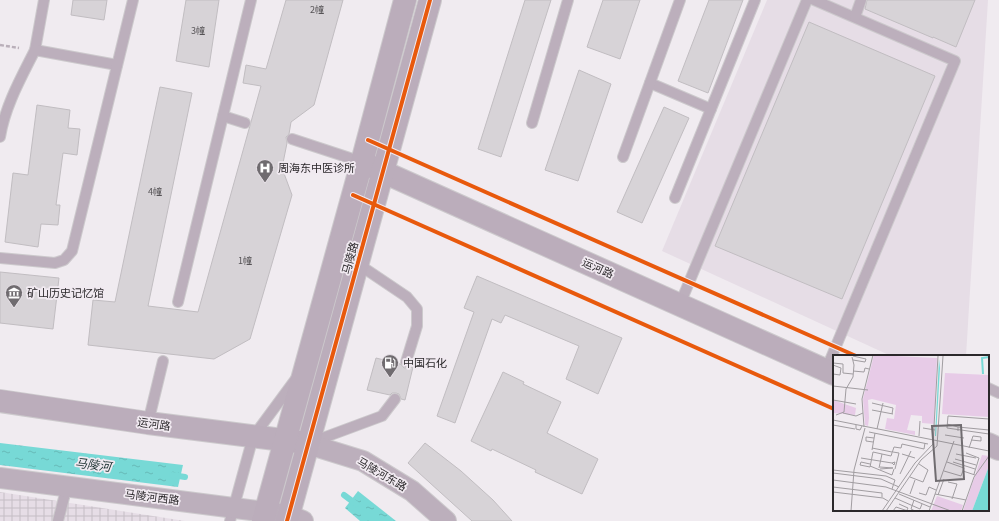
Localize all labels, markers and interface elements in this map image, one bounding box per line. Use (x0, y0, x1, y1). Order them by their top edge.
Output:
house number: 2幢 (310, 3, 324, 16)
house number: 3幢 (191, 24, 205, 37)
hospital icon: 周海东中医诊所 (255, 158, 275, 183)
place label: 周海东中医诊所 (278, 159, 355, 175)
house number: 4幢 (148, 185, 162, 198)
street label: 马陵路 (337, 240, 361, 276)
street label: 运河路 (580, 253, 617, 281)
house number: 1幢 (238, 254, 252, 267)
museum icon: 矿山历史记忆馆 (4, 283, 24, 308)
place label: 矿山历史记忆馆 (27, 284, 104, 300)
fuel station icon: 中国石化 (380, 353, 400, 378)
place label: 中国石化 (403, 354, 447, 370)
inset map (833, 355, 989, 511)
street label: 运河路 (137, 413, 172, 433)
street label: 马陵河东路 (355, 452, 410, 494)
water label: 马陵河 (74, 453, 114, 474)
street label: 马陵河西路 (124, 485, 180, 507)

